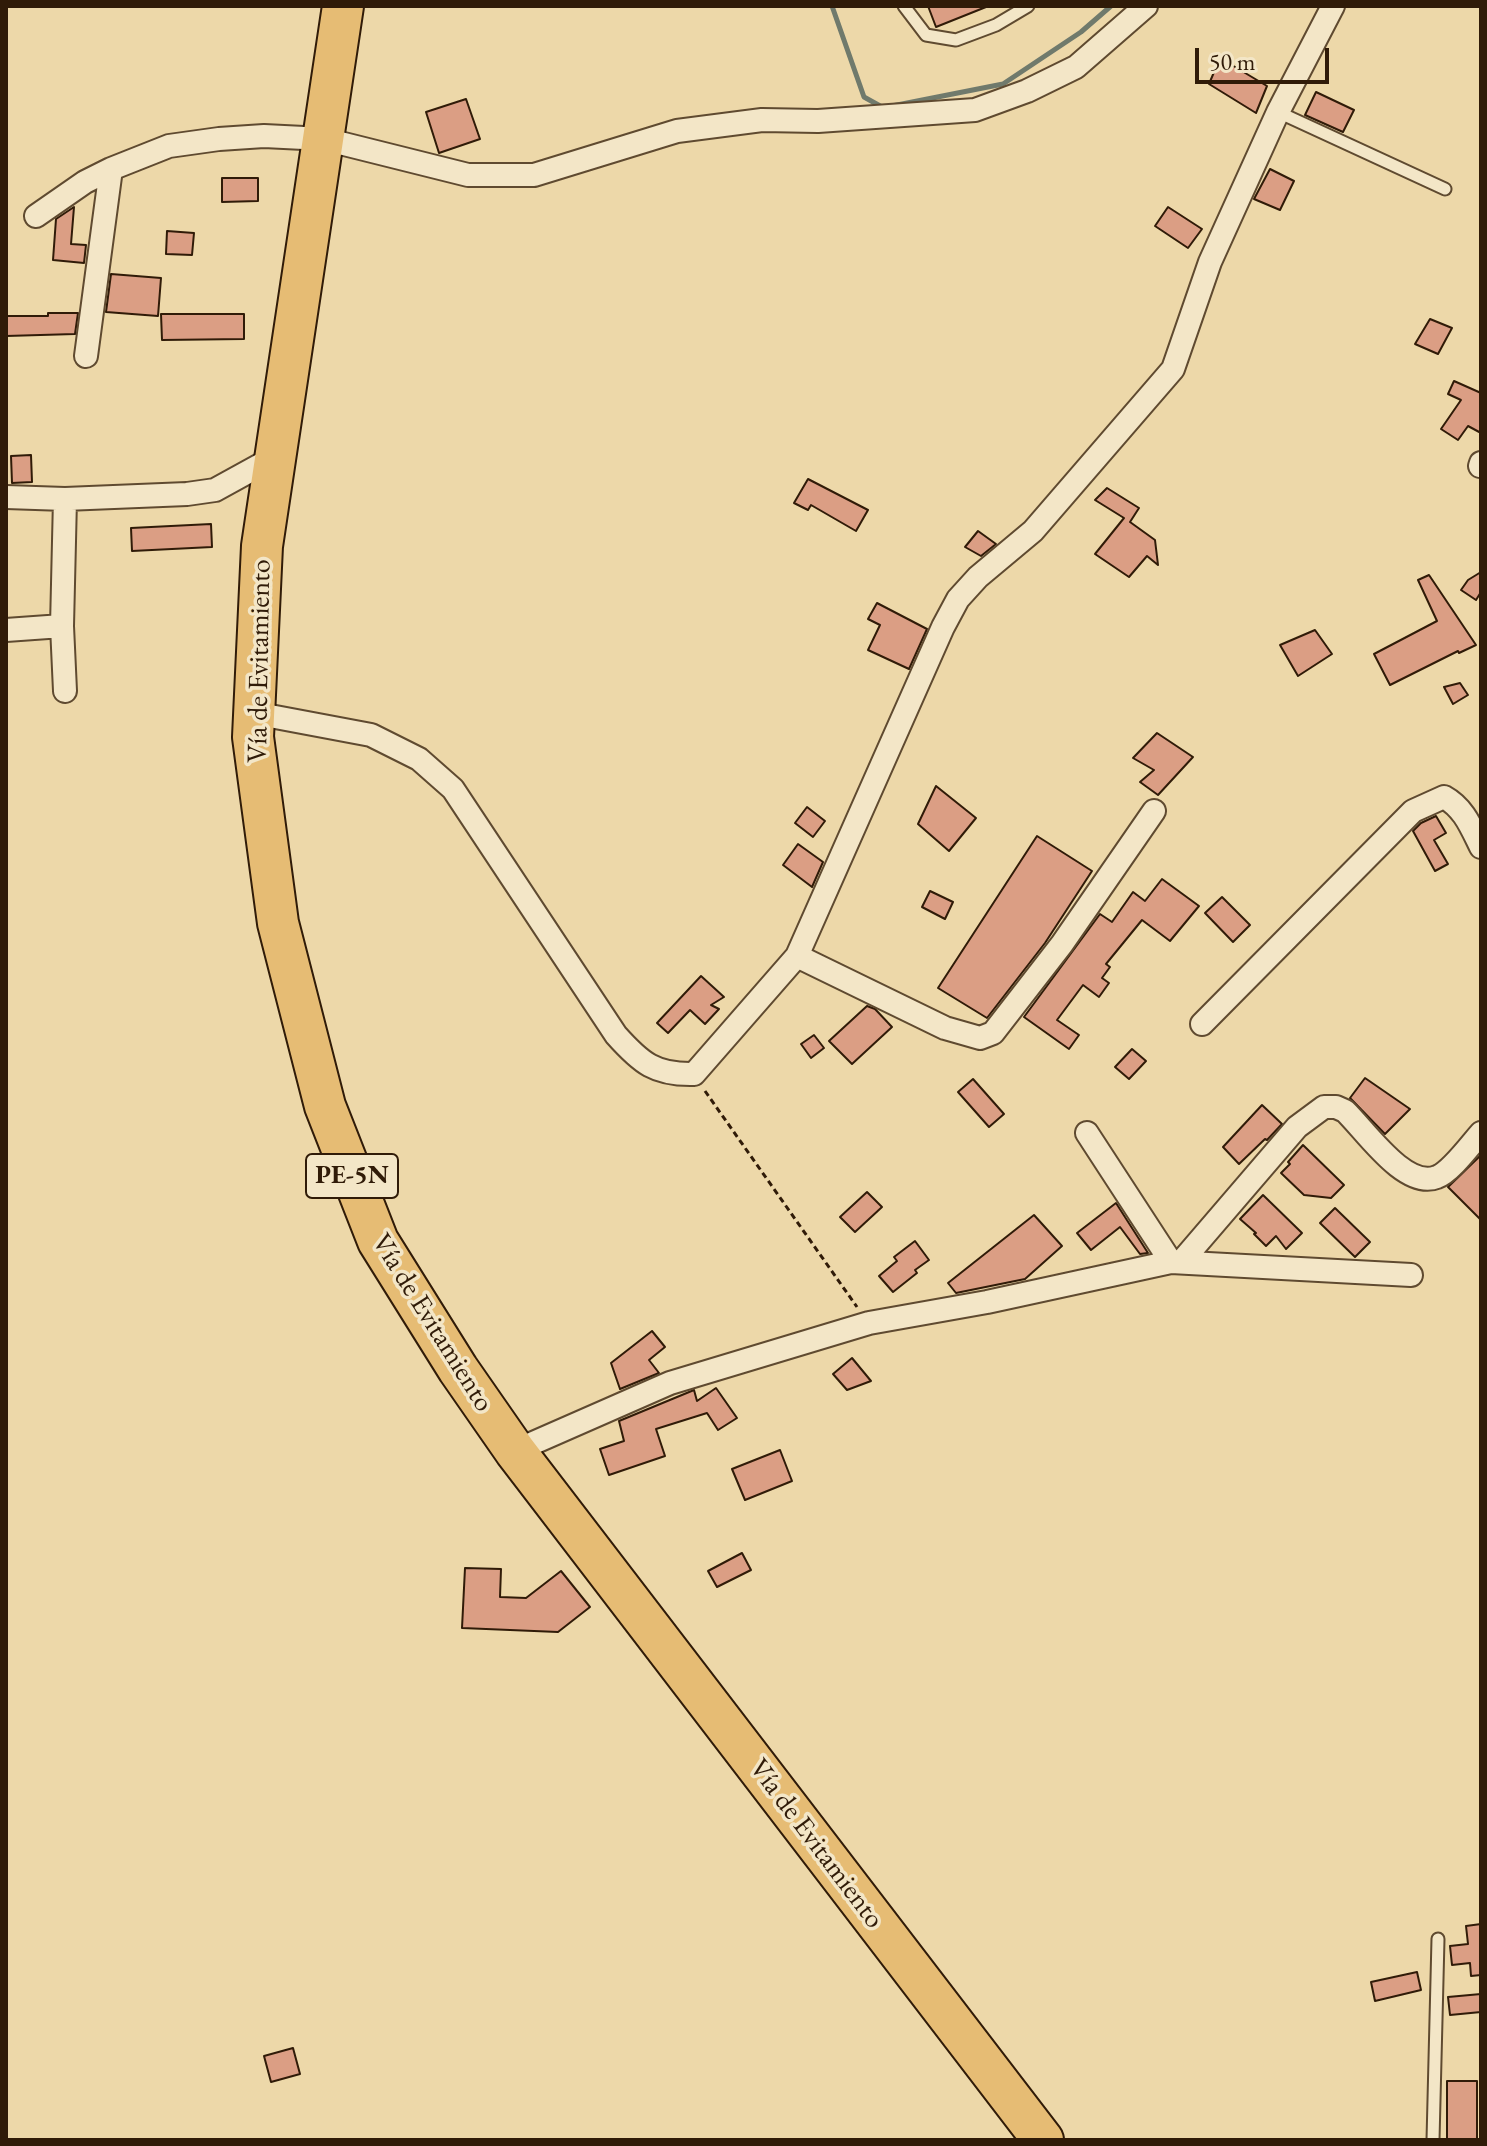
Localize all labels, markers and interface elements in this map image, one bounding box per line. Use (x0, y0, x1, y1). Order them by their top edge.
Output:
scale bar (1199, 32, 1333, 82)
text: 50 m (1209, 46, 1256, 77)
street label: Vía de Evitamiento (241, 559, 279, 763)
road number: PE-5N (306, 1154, 398, 1198)
street label: Vía de Evitamiento (364, 1228, 500, 1418)
street label: Vía de Evitamiento (741, 1753, 891, 1935)

